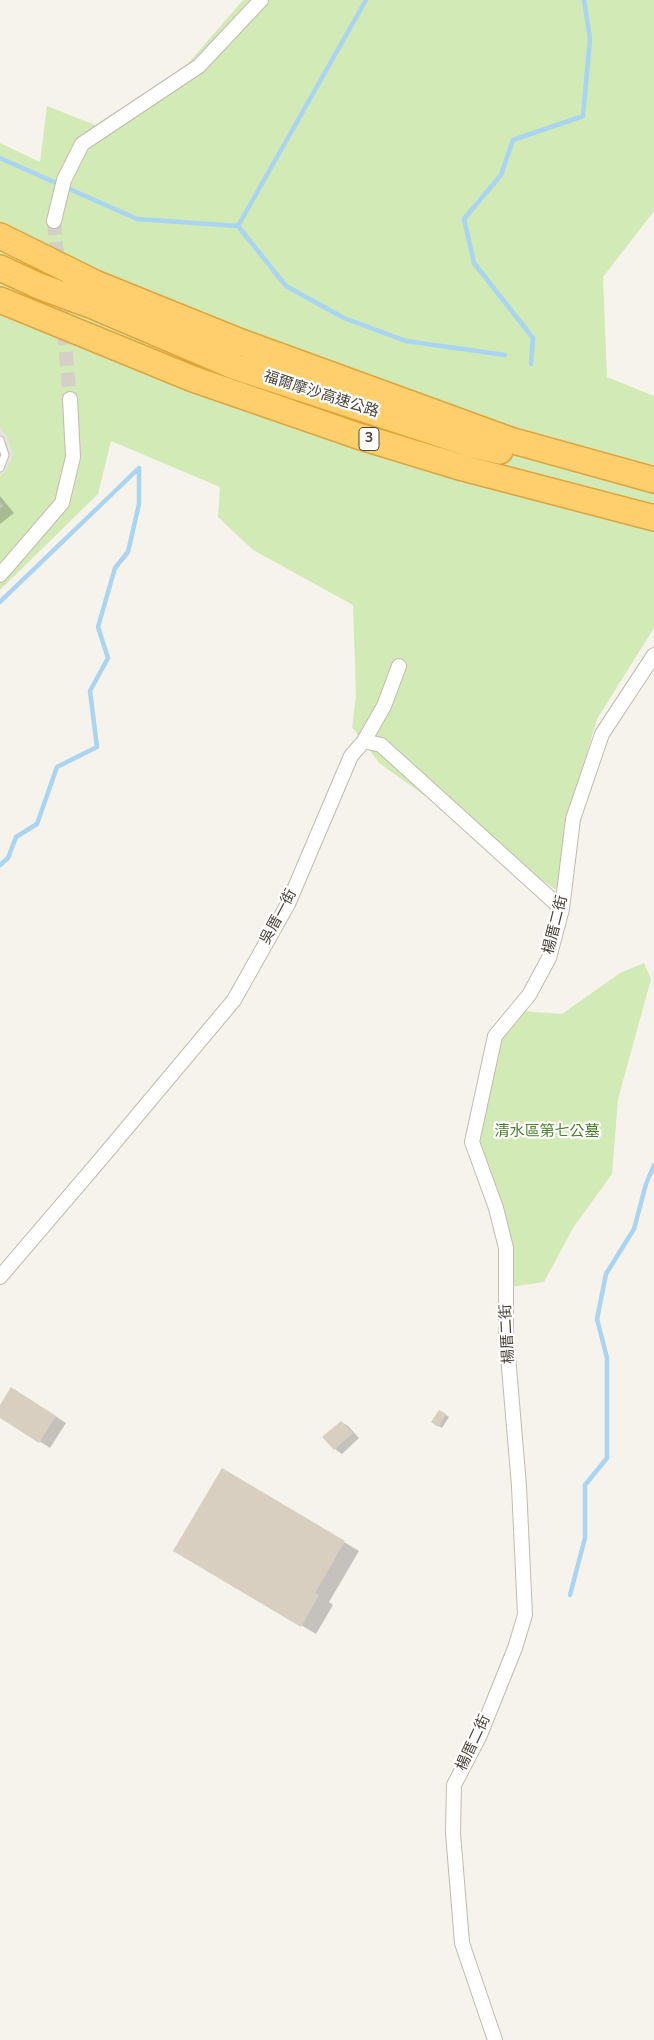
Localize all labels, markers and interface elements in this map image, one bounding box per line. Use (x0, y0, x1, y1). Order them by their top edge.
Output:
street label: 福爾摩沙高速公路 (261, 368, 381, 422)
road number: 3 (359, 428, 379, 450)
street label: 吳厝一街 (257, 886, 301, 948)
street label: 楊厝二街 (540, 894, 572, 956)
park label: 清水區第七公墓 (495, 1123, 599, 1141)
street label: 楊厝二街 (497, 1304, 519, 1364)
street label: 楊厝二街 (453, 1712, 495, 1774)

